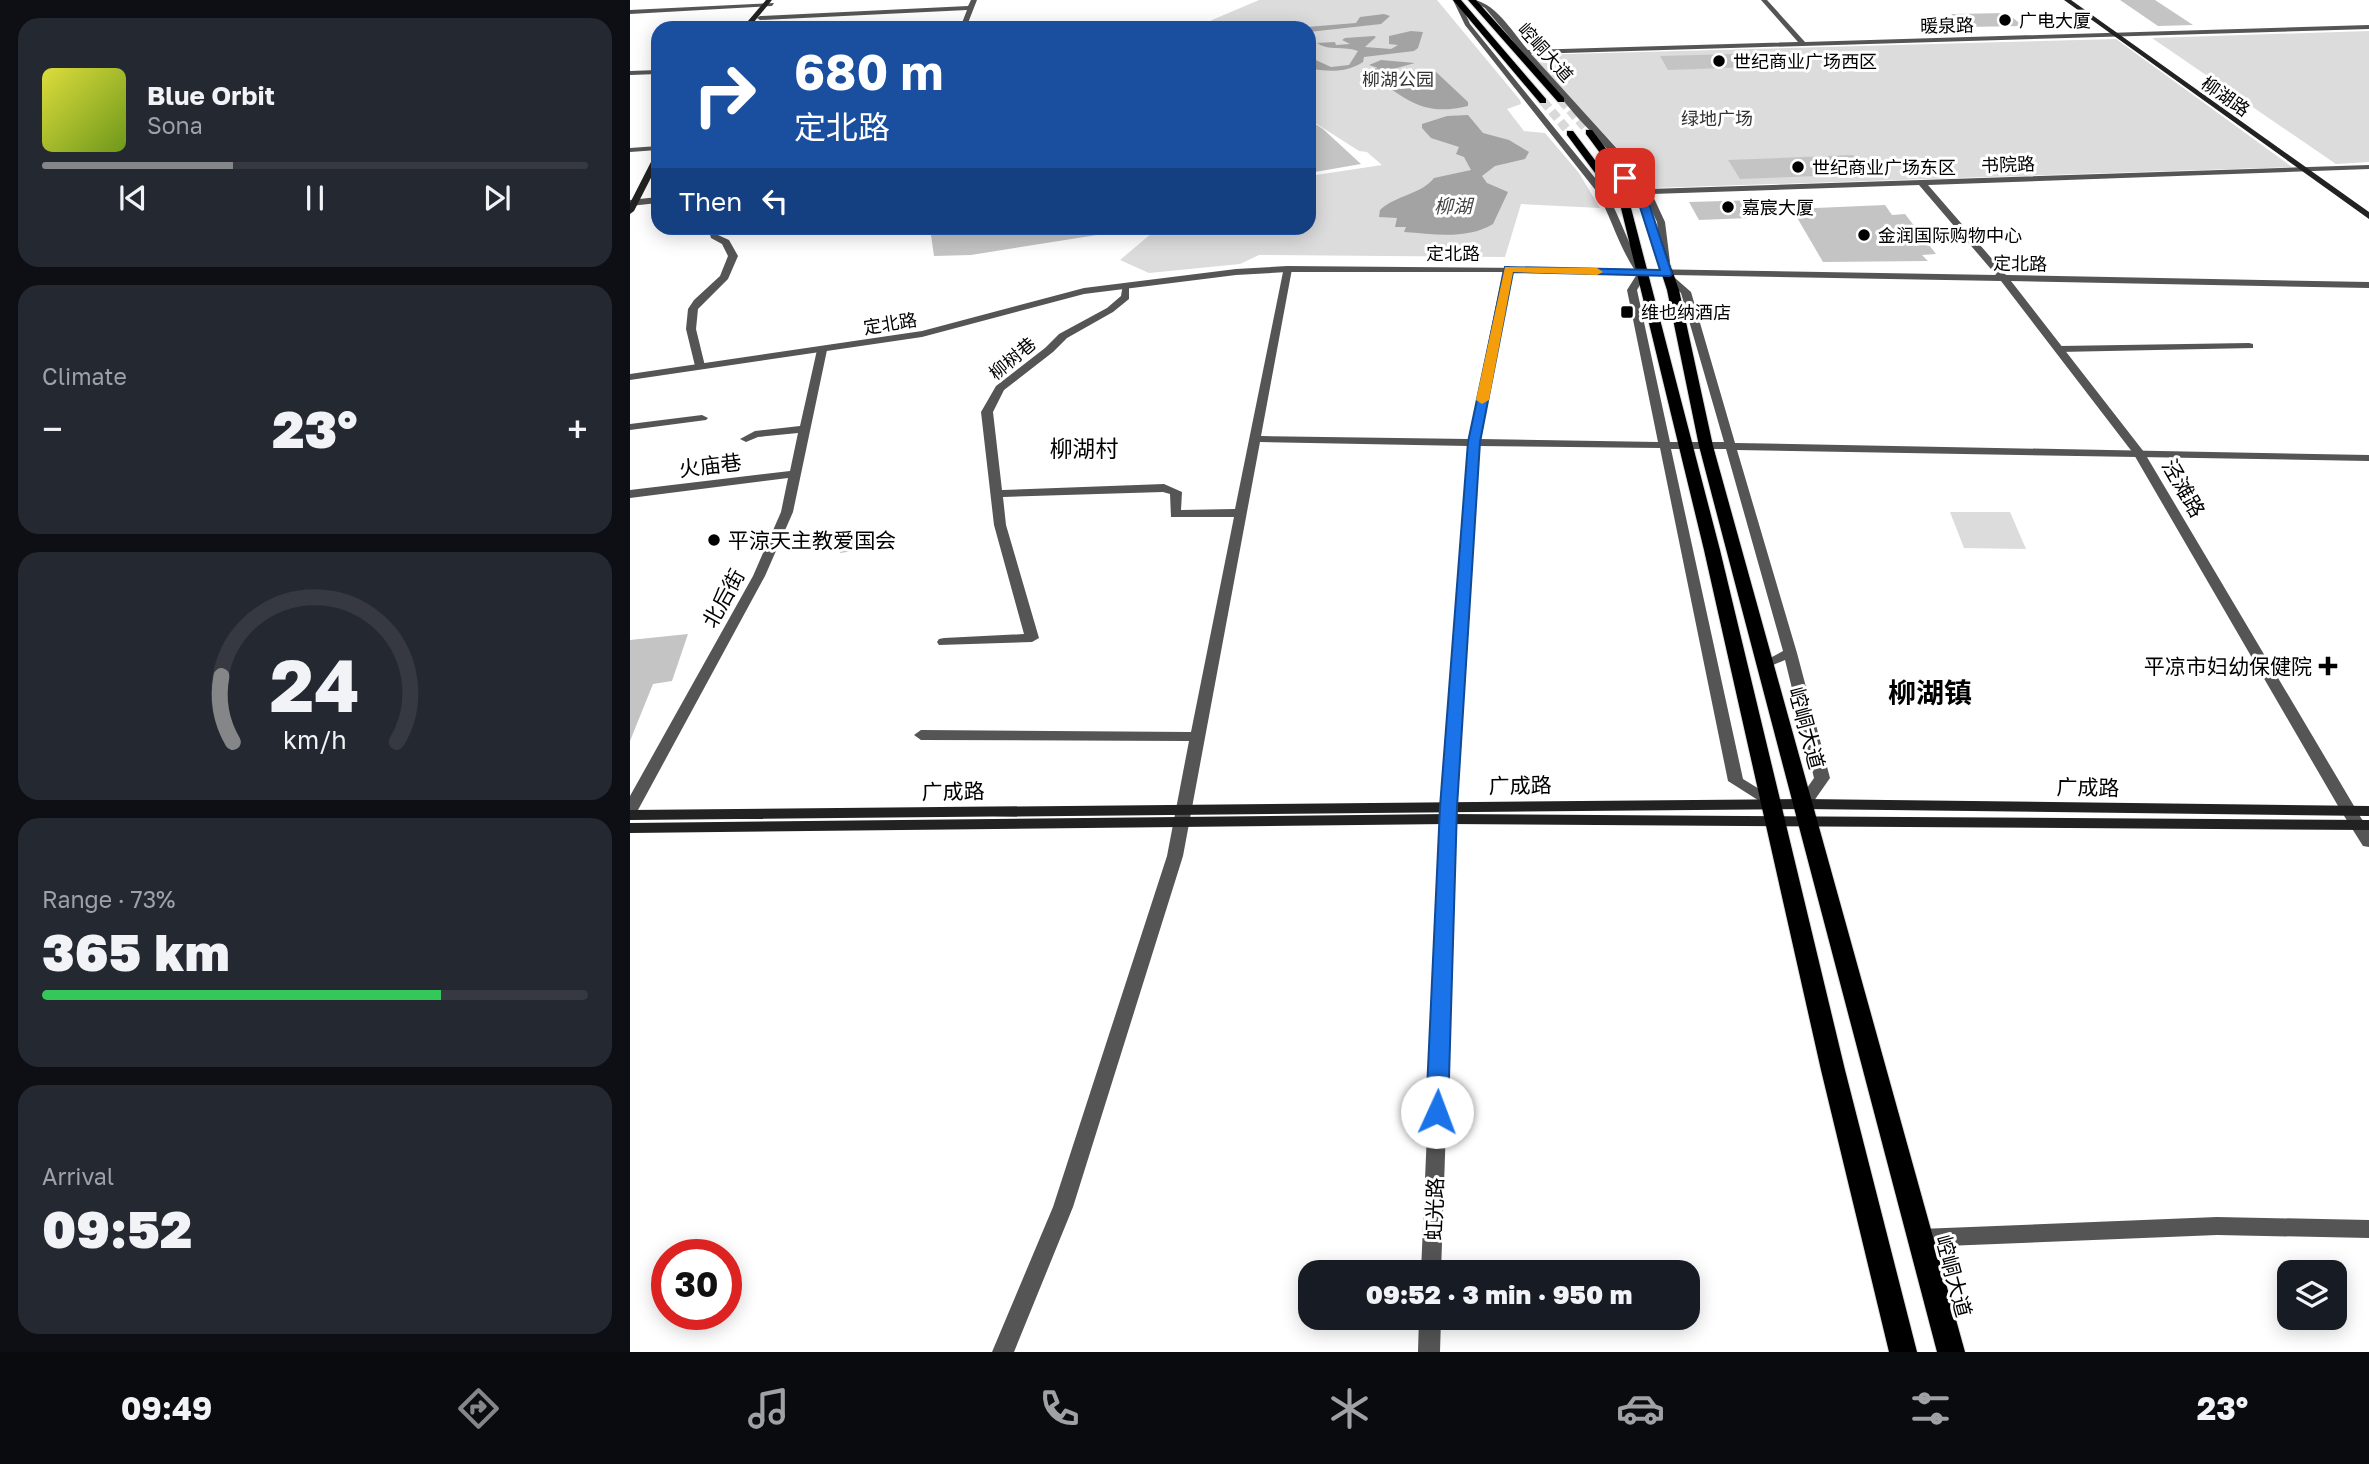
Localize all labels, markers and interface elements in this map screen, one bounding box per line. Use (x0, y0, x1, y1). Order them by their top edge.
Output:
place label: 广电大厦 (2019, 9, 2091, 31)
marker: 广电大厦 (1997, 12, 2013, 28)
street label: 暖泉路 (1920, 14, 1974, 36)
street label: 崆峒大道 (1514, 18, 1578, 86)
text: 680 m (794, 42, 943, 101)
icon: right (679, 49, 770, 140)
place label: 世纪商业广场西区 (1733, 50, 1877, 72)
marker: 世纪商业广场西区 (1711, 53, 1727, 69)
park label: 柳湖公园 (1362, 68, 1434, 90)
street label: 柳湖路 (2198, 72, 2254, 120)
text: Blue Orbit (147, 80, 275, 111)
park label: 绿地广场 (1681, 107, 1753, 129)
text: 定北路 (794, 108, 890, 146)
text: Sona (147, 111, 203, 139)
pin (1595, 148, 1655, 208)
street label: 书院路 (1981, 152, 2035, 176)
place label: 世纪商业广场东区 (1812, 156, 1956, 178)
icon: arrive (1606, 159, 1644, 197)
marker: 世纪商业广场东区 (1790, 159, 1806, 175)
icon: previous (114, 179, 152, 217)
icon: pause (296, 179, 334, 217)
icon: next (478, 179, 516, 217)
icon: left (756, 182, 794, 220)
text: Then (679, 186, 742, 217)
water label: 柳湖 (1434, 194, 1475, 217)
place label: 嘉宸大厦 (1742, 196, 1814, 218)
marker: 嘉宸大厦 (1720, 199, 1736, 215)
place label: 金润国际购物中心 (1878, 224, 2022, 246)
marker: 金润国际购物中心 (1856, 227, 1872, 243)
street label: 定北路 (1426, 242, 1480, 264)
street label: 定北路 (1993, 252, 2047, 274)
place label: 维也纳酒店 (1641, 301, 1731, 323)
marker: 维也纳酒店 (1619, 304, 1635, 320)
street label: 定北路 (862, 308, 918, 338)
street label: 柳树巷 (984, 332, 1040, 384)
text: Climate (42, 362, 127, 390)
text: 23° (272, 397, 358, 459)
text: − (42, 406, 63, 451)
text: + (567, 406, 588, 451)
district label: 柳湖村 (1050, 434, 1119, 462)
street label: 火庙巷 (677, 448, 743, 482)
street label: 泾滩路 (2157, 454, 2211, 522)
place label: 平涼天主教爱国会 (728, 527, 896, 553)
marker: 平涼天主教爱国会 (706, 532, 722, 548)
street label: 北后街 (696, 564, 750, 632)
text: 24 (270, 641, 360, 728)
place label: 平凉市妇幼保健院 (2144, 653, 2312, 679)
marker: 平凉市妇幼保健院 (2318, 656, 2338, 676)
district label: 柳湖镇 (1888, 676, 1972, 709)
street label: 崆峒大道 (1784, 684, 1830, 772)
text: km/h (283, 724, 347, 755)
street label: 广成路 (1488, 771, 1552, 799)
street label: 广成路 (2056, 773, 2120, 801)
street label: 广成路 (921, 777, 985, 805)
text: Range · 73% (42, 885, 175, 913)
text: 365 km (42, 920, 230, 982)
position arrow (1400, 1075, 1474, 1149)
text: Arrival (42, 1162, 114, 1190)
street label: 虹光路 (1420, 1177, 1448, 1241)
text: 09:52 (42, 1197, 192, 1259)
street label: 崆峒大道 (1931, 1232, 1977, 1320)
speed limit sign: 30 (651, 1239, 742, 1330)
map controls (2277, 1260, 2347, 1330)
button: layers (2277, 1260, 2347, 1330)
text: 09:52 · 3 min · 950 m (1366, 1279, 1632, 1310)
icon: directions (454, 1384, 503, 1433)
icon: music (744, 1384, 793, 1433)
icon: phone (1035, 1384, 1084, 1433)
icon: climate (1325, 1384, 1374, 1433)
icon: car (1616, 1384, 1665, 1433)
icon: filters (1906, 1384, 1955, 1433)
text: 09:49 (121, 1389, 212, 1427)
text: 23° (2197, 1389, 2248, 1427)

